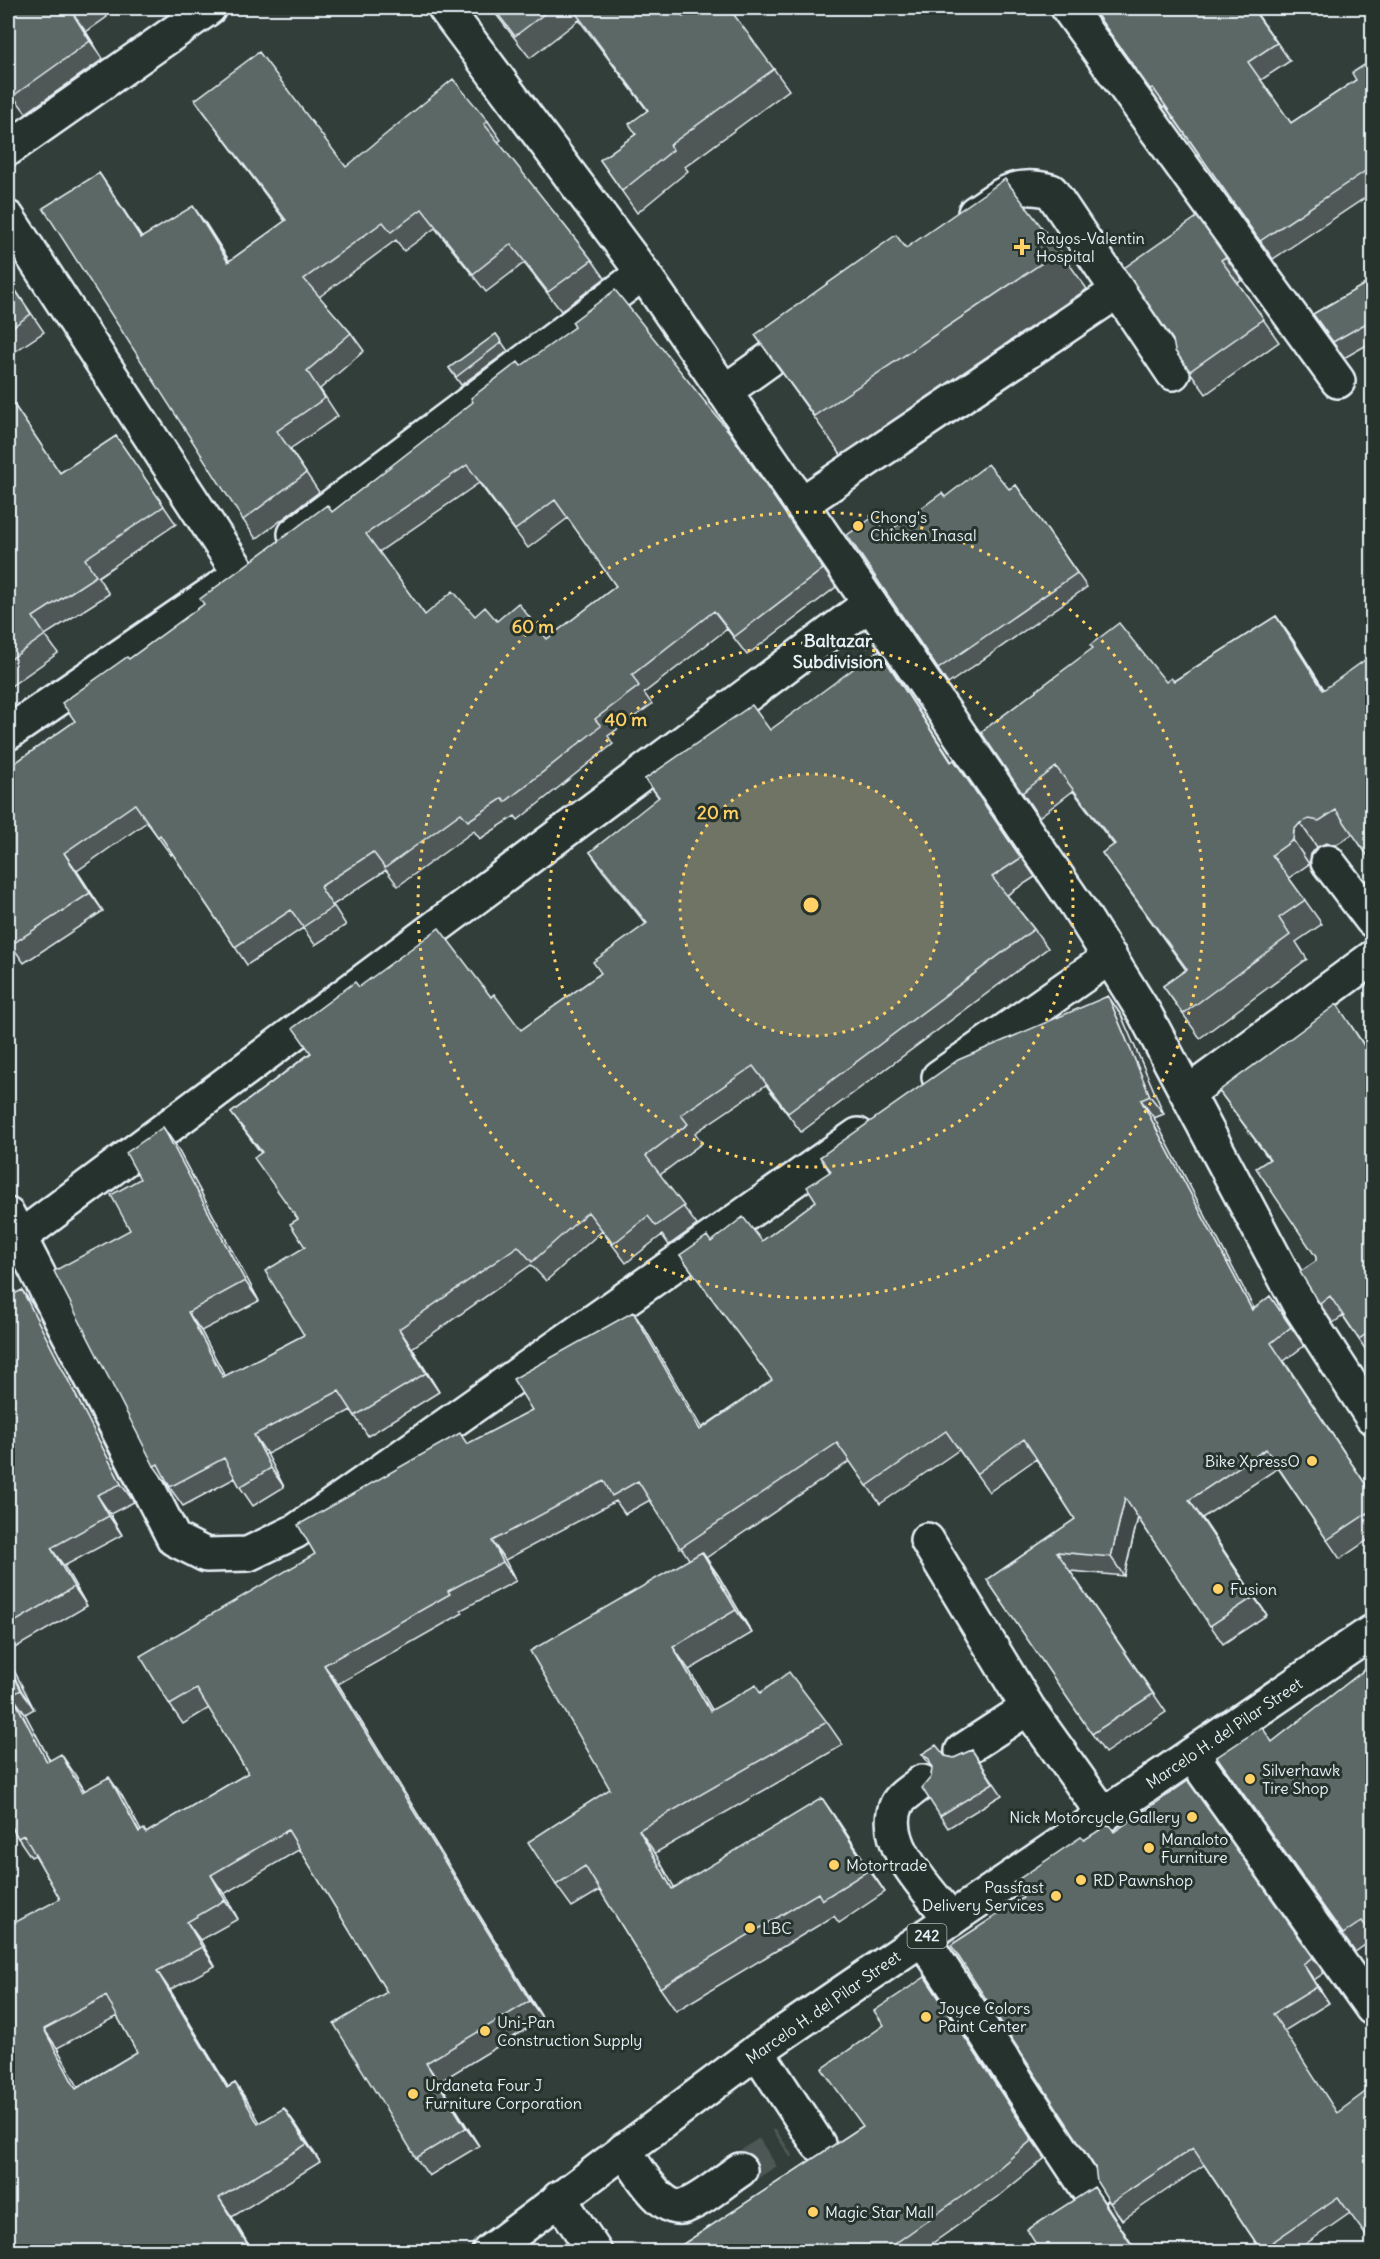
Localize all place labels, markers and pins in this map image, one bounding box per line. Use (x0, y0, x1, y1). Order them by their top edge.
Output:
place label: Rayos-Valentin Hospital (1036, 228, 1145, 266)
marker: Rayos-Valentin Hospital (1013, 238, 1031, 256)
place label: Chong's Chicken Inasal (870, 507, 976, 545)
marker: Chong's Chicken Inasal (851, 519, 865, 533)
centre of rings (801, 895, 821, 915)
place label: Bike XpressO (1205, 1451, 1300, 1471)
marker: Bike XpressO (1305, 1454, 1319, 1468)
place label: Fusion (1230, 1579, 1277, 1599)
marker: Fusion (1211, 1582, 1225, 1596)
place label: Silverhawk Tire Shop (1262, 1760, 1340, 1798)
marker: Silverhawk Tire Shop (1243, 1772, 1257, 1786)
place label: Nick Motorcycle Gallery (1009, 1807, 1180, 1827)
marker: Nick Motorcycle Gallery (1185, 1810, 1199, 1824)
place label: Manaloto Furniture (1161, 1829, 1228, 1867)
marker: Manaloto Furniture (1142, 1841, 1156, 1855)
place label: Motortrade (846, 1855, 927, 1875)
marker: Motortrade (827, 1858, 841, 1872)
place label: RD Pawnshop (1093, 1870, 1193, 1890)
marker: RD Pawnshop (1074, 1873, 1088, 1887)
place label: Passfast Delivery Services (922, 1877, 1045, 1915)
marker: Passfast Delivery Services (1049, 1889, 1063, 1903)
place label: LBC (762, 1918, 792, 1938)
marker: LBC (743, 1921, 757, 1935)
place label: Joyce Colors Paint Center (938, 1998, 1030, 2036)
marker: Joyce Colors Paint Center (919, 2010, 933, 2024)
place label: Uni-Pan Construction Supply (497, 2012, 642, 2050)
marker: Uni-Pan Construction Supply (478, 2024, 492, 2038)
place label: Urdaneta Four J Furniture Corporation (425, 2075, 582, 2113)
marker: Urdaneta Four J Furniture Corporation (406, 2087, 420, 2101)
place label: Magic Star Mall (825, 2202, 934, 2222)
marker: Magic Star Mall (806, 2205, 820, 2219)

